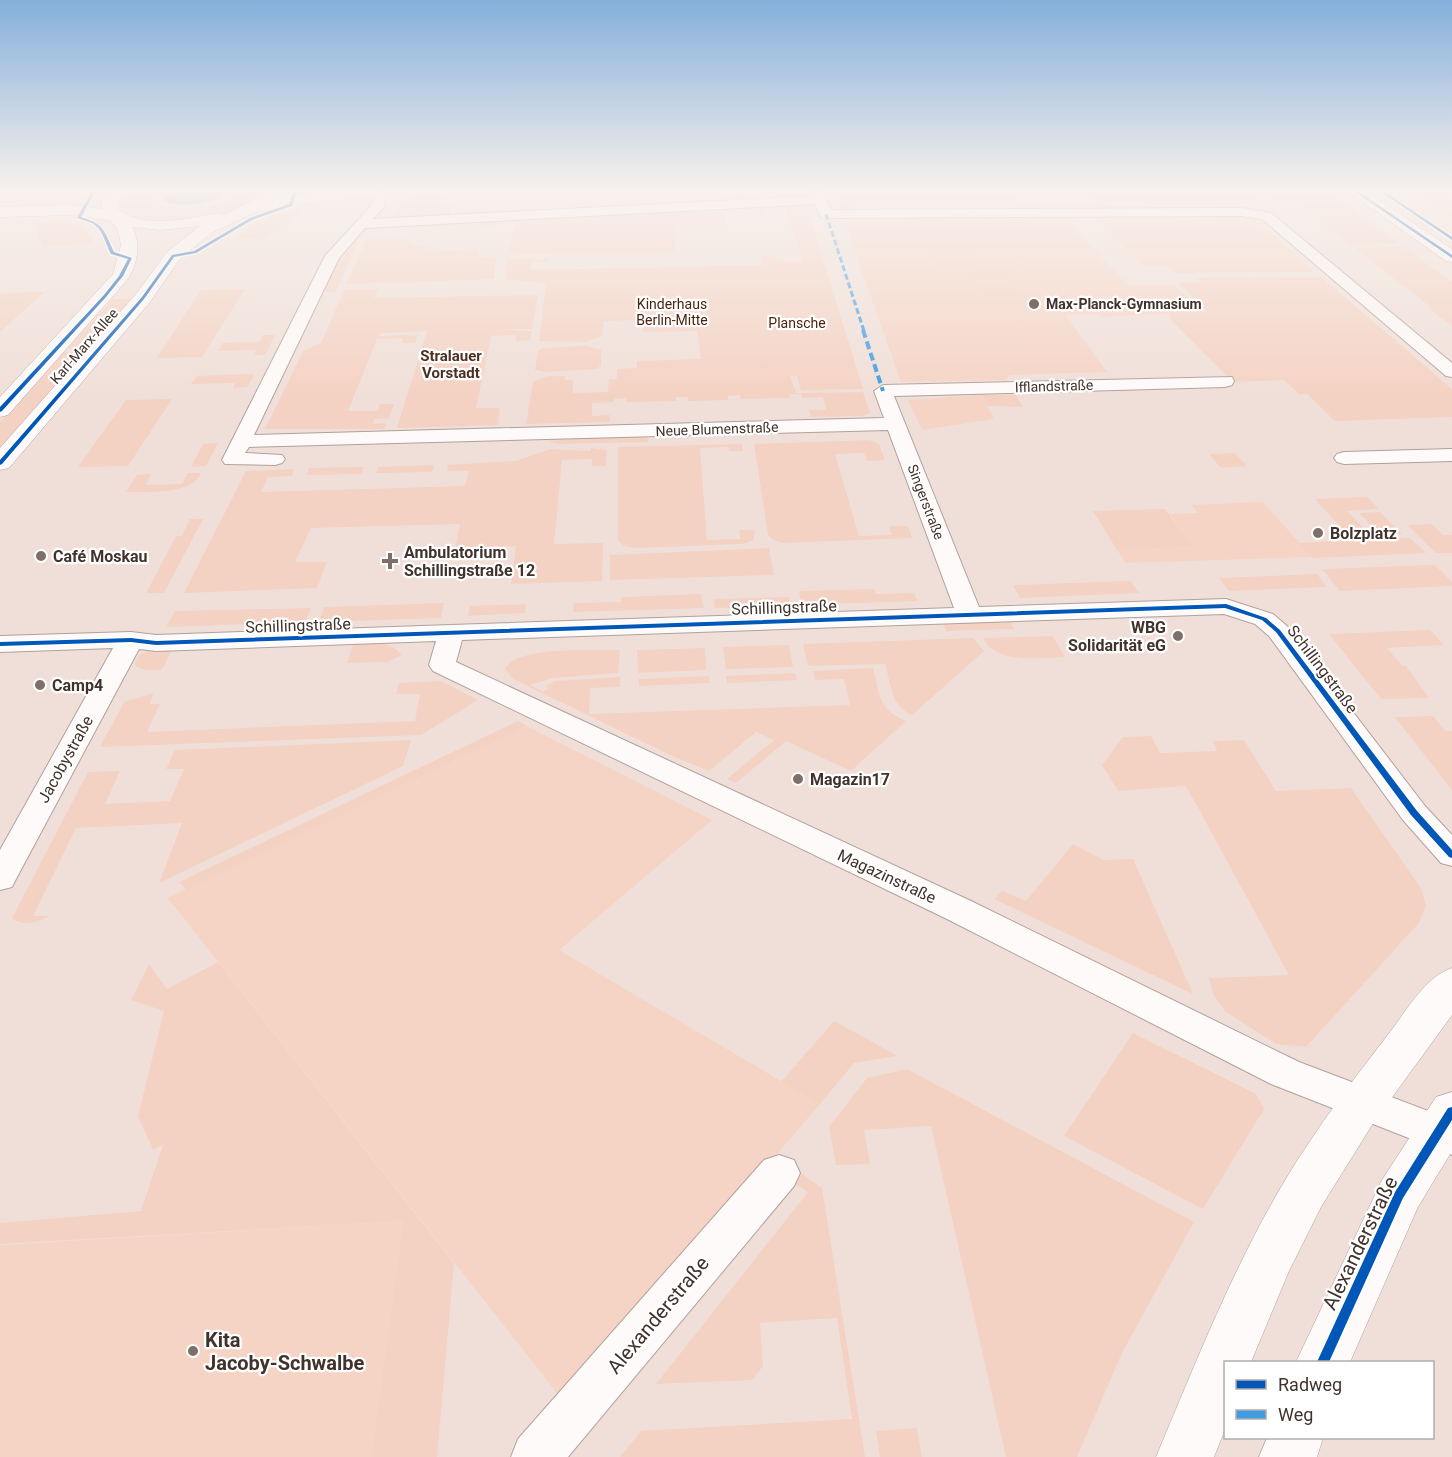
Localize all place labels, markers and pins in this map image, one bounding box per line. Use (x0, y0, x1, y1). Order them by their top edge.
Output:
place label: Max-Planck-Gymnasium (1046, 296, 1202, 312)
marker: Max-Planck-Gymnasium (1027, 297, 1041, 311)
place label: Bolzplatz (1330, 524, 1397, 543)
marker: Bolzplatz (1311, 526, 1325, 540)
place label: Ambulatorium Schillingstraße 12 (404, 543, 535, 580)
place label: Café Moskau (53, 547, 148, 566)
marker: Café Moskau (34, 549, 48, 563)
marker: Ambulatorium Schillingstraße 12 (381, 552, 399, 570)
place label: WBG Solidarität eG (1068, 618, 1166, 655)
marker: WBG Solidarität eG (1171, 629, 1185, 643)
place label: Camp4 (52, 676, 103, 695)
marker: Camp4 (33, 678, 47, 692)
place label: Magazin17 (810, 770, 890, 789)
marker: Magazin17 (791, 772, 805, 786)
place label: Kita Jacoby-Schwalbe (205, 1328, 365, 1375)
marker: Kita Jacoby-Schwalbe (186, 1344, 200, 1358)

